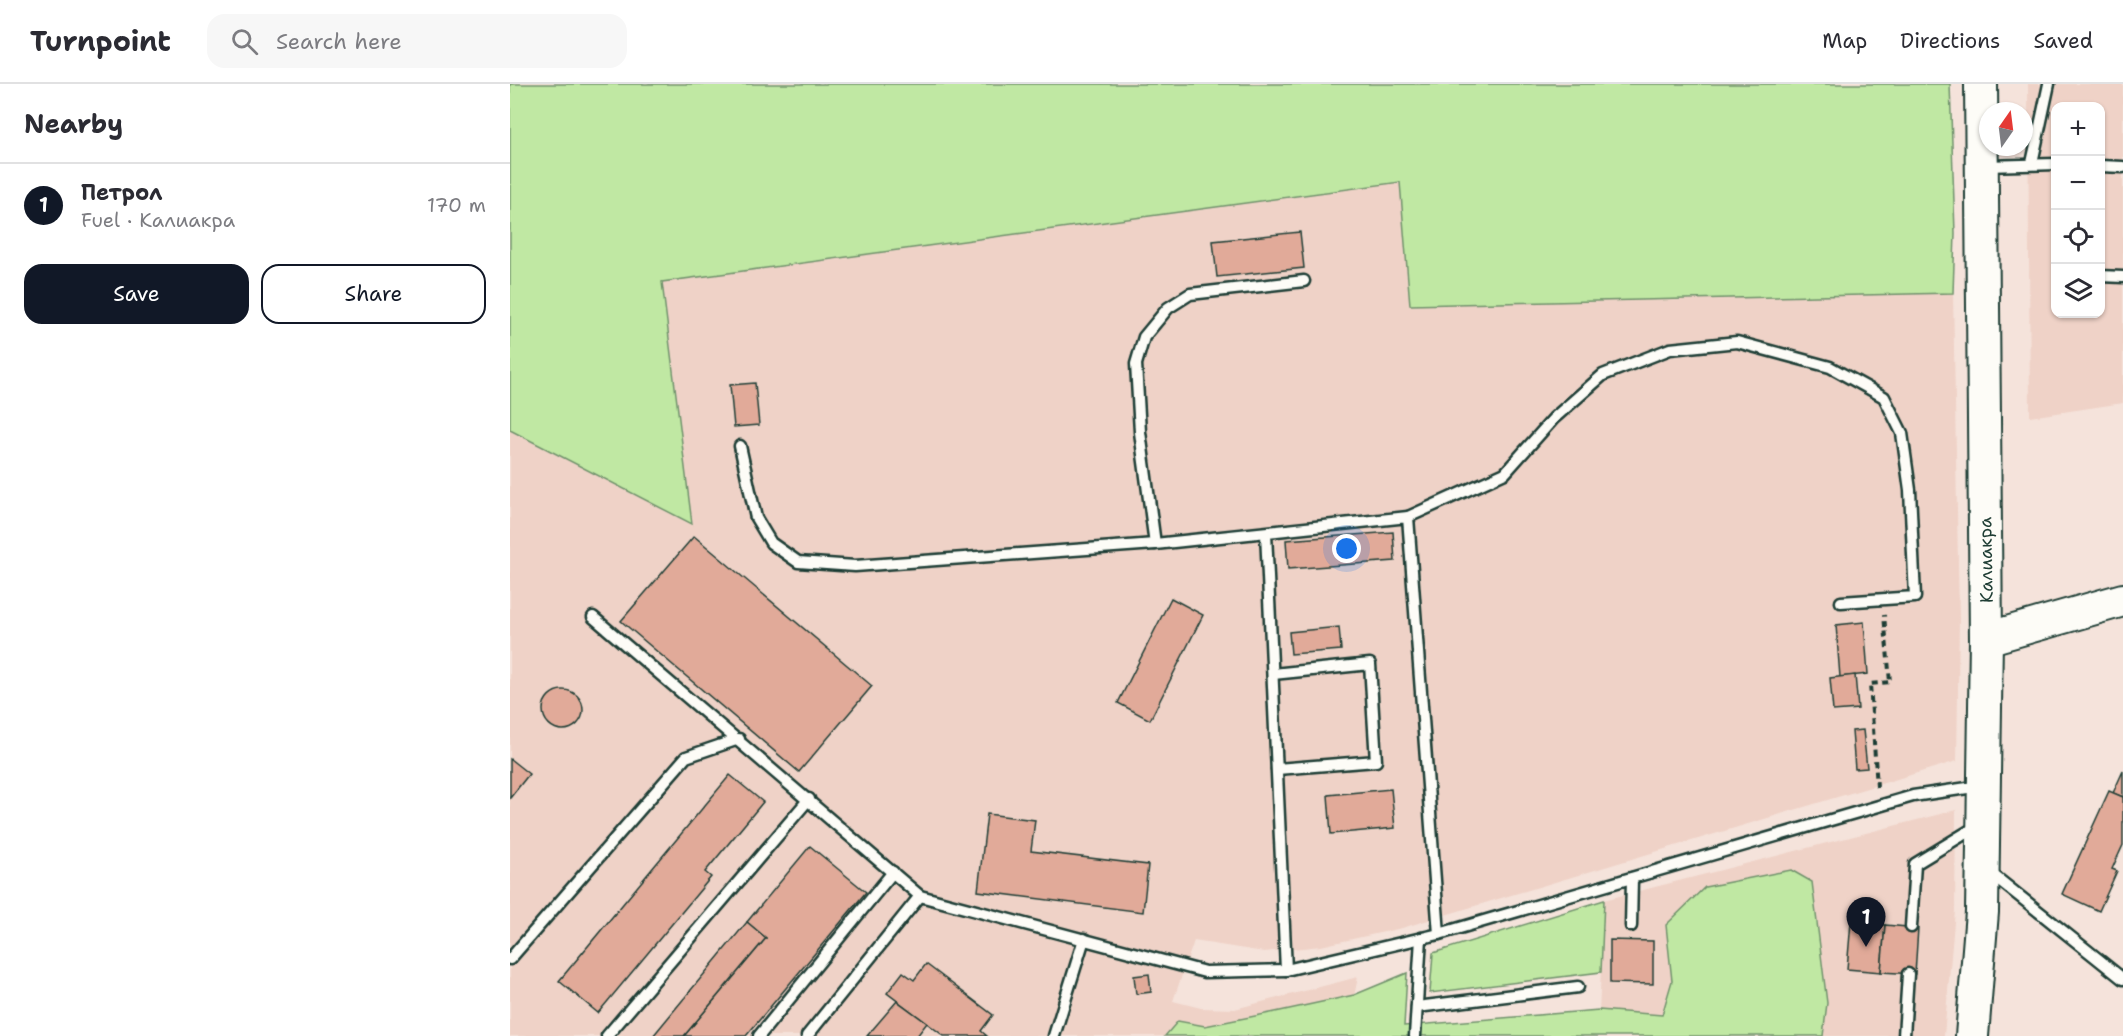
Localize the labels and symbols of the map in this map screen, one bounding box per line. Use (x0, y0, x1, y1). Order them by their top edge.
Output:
north arrow (1979, 102, 2033, 156)
street label: Калиакра (1973, 517, 1999, 603)
your location (1332, 534, 1361, 563)
pin: 1 (1846, 898, 1886, 947)

